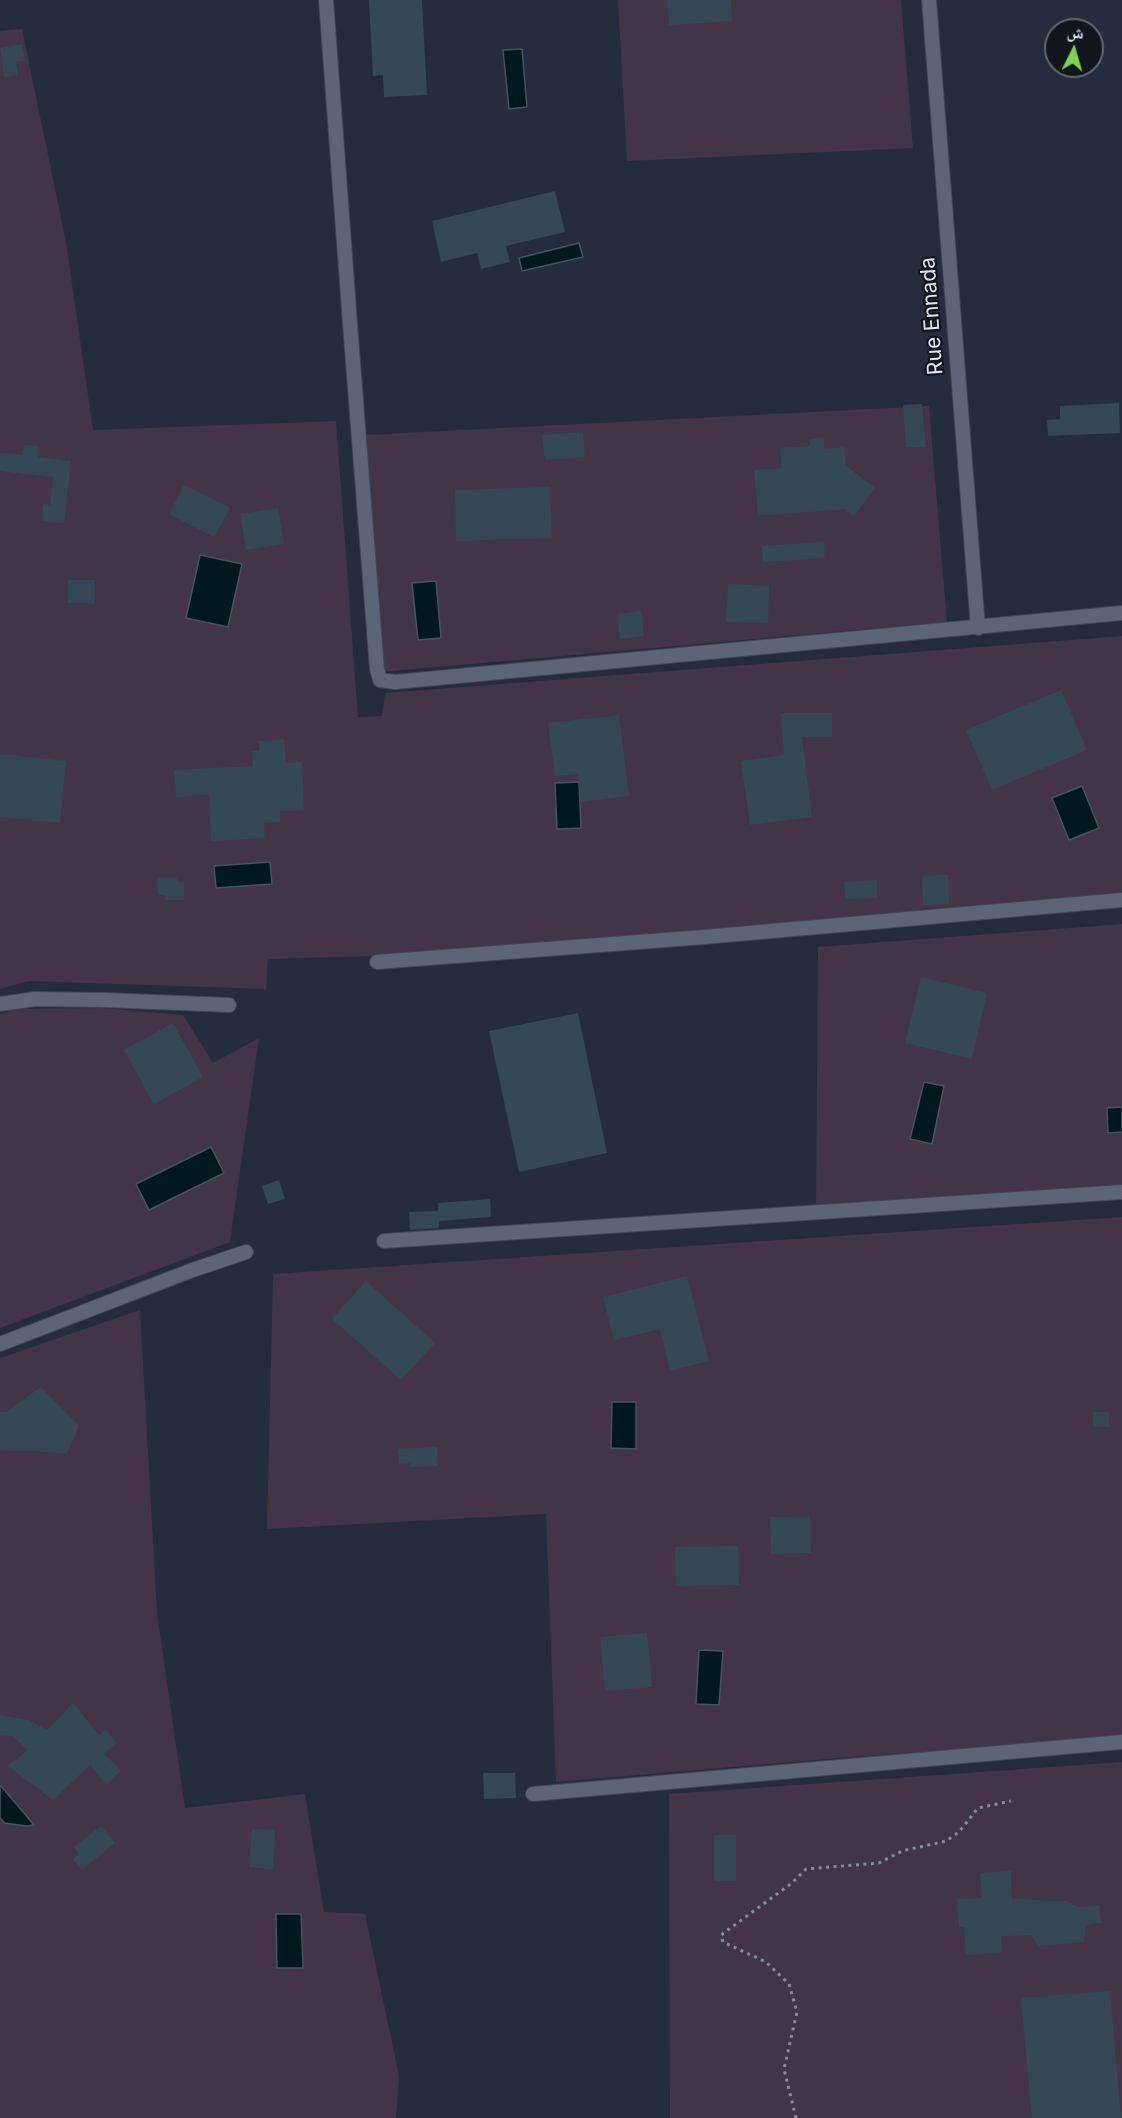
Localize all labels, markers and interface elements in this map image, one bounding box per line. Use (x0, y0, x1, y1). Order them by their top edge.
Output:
north arrow (1044, 18, 1104, 78)
text: ش (1066, 21, 1085, 43)
street label: Rue Ennada (915, 256, 949, 376)

